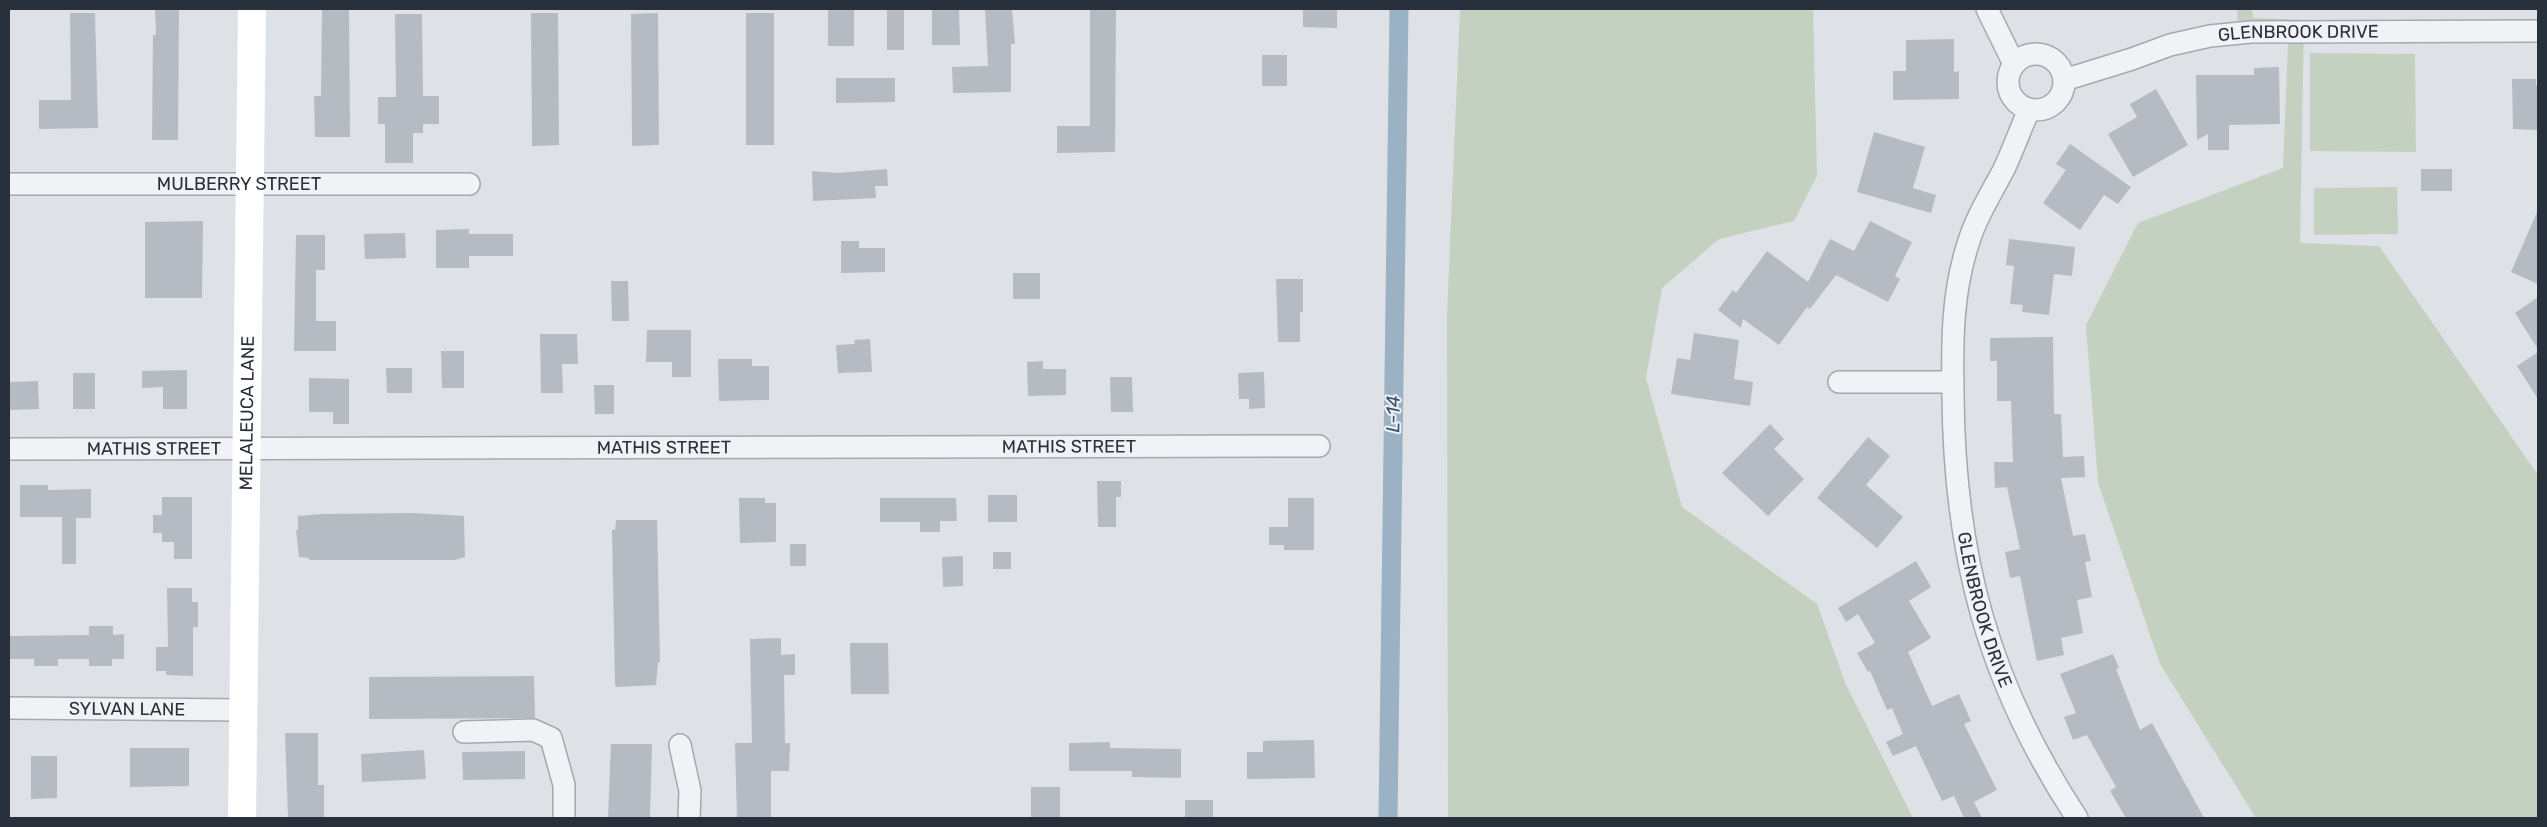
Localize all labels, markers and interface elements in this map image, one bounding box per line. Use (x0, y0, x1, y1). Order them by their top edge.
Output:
street label: GLENBROOK DRIVE (2217, 21, 2379, 46)
street label: MULBERRY STREET (157, 173, 321, 195)
street label: MELALEUCA LANE (235, 336, 259, 490)
water label: L-14 (1381, 395, 1405, 433)
street label: MATHIS STREET (1002, 435, 1136, 458)
street label: MATHIS STREET (597, 436, 731, 459)
street label: MATHIS STREET (87, 438, 221, 460)
street label: GLENBROOK DRIVE (1953, 530, 2017, 691)
street label: SYLVAN LANE (69, 698, 185, 720)

